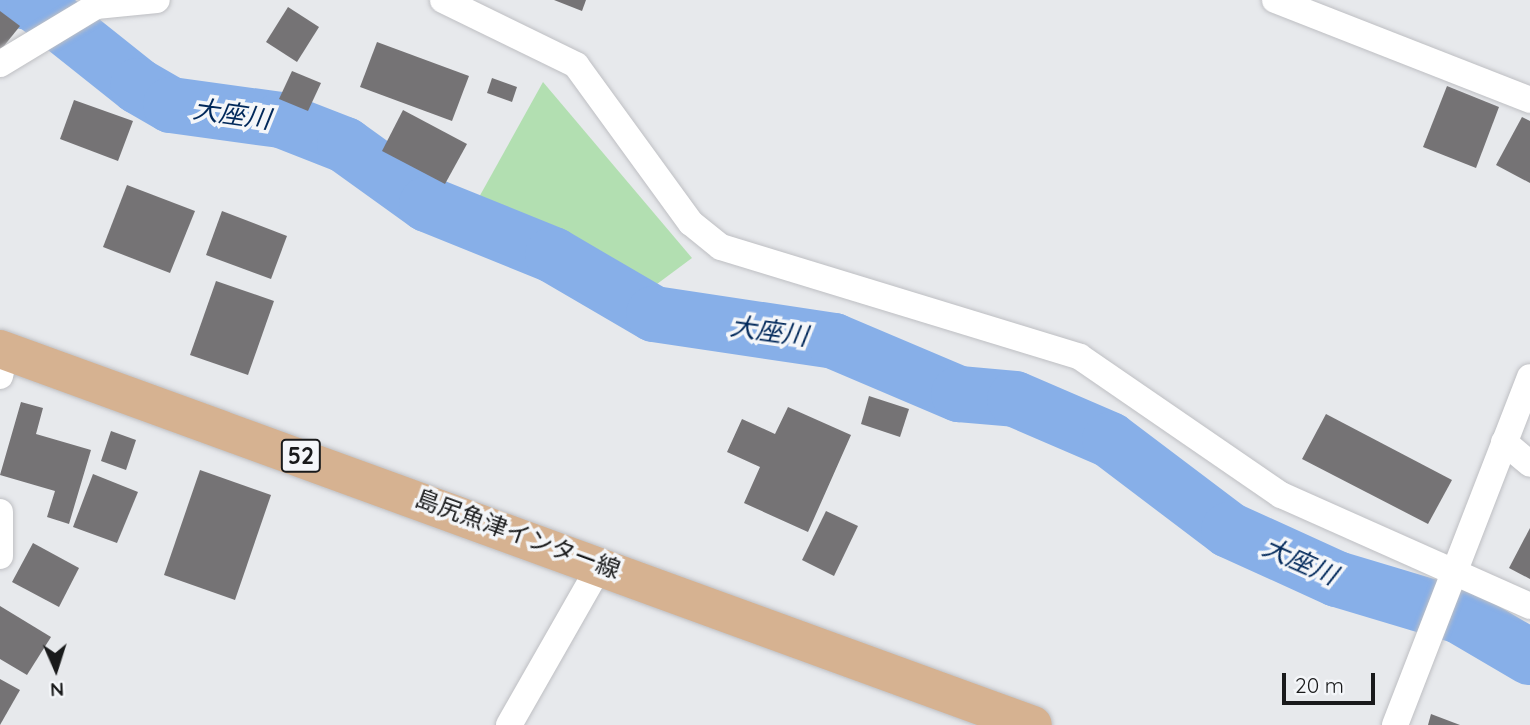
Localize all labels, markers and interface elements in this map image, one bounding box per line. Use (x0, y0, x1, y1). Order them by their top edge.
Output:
water label: 大座川 (191, 93, 273, 135)
water label: 大座川 (728, 310, 810, 352)
road number: 52 (280, 436, 322, 476)
street label: 島尻魚津インター線 (412, 484, 624, 584)
water label: 大座川 (1258, 531, 1342, 591)
north arrow (21, 634, 91, 704)
scale bar (1285, 658, 1378, 702)
text: 20 m (1295, 672, 1344, 698)
text: N (49, 678, 65, 702)

